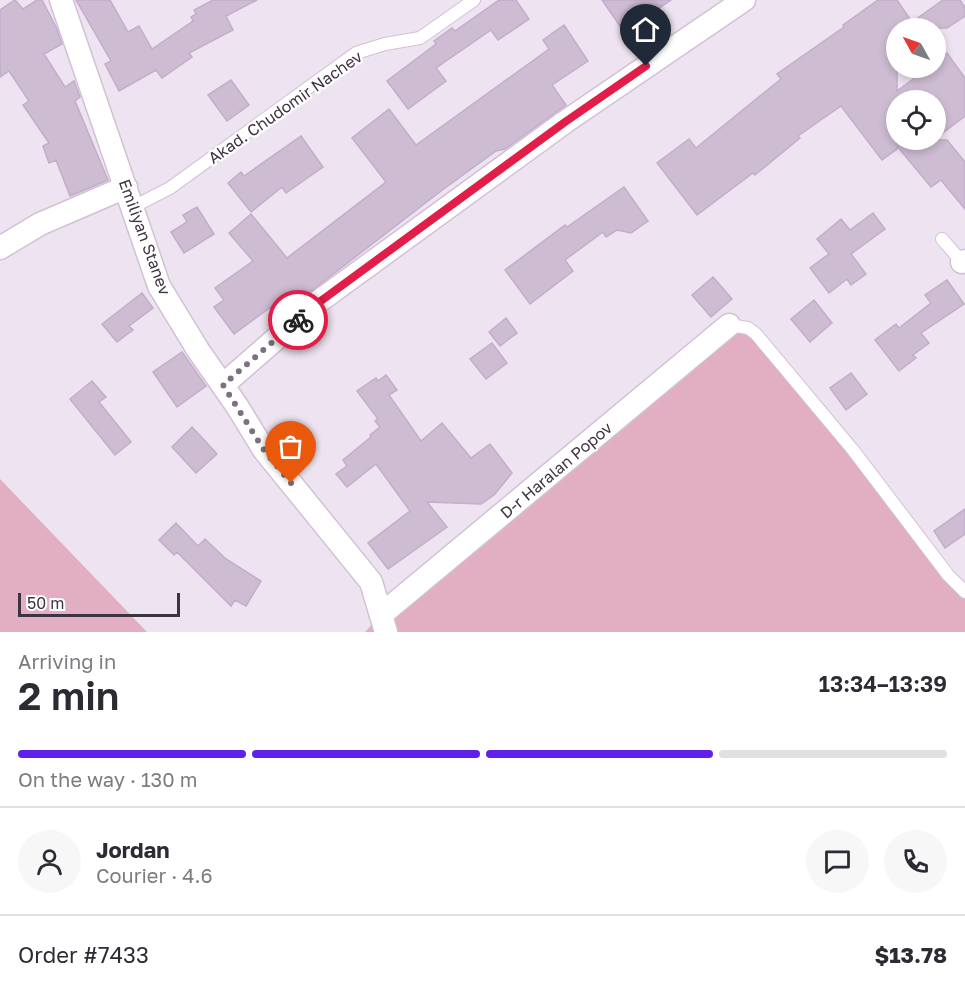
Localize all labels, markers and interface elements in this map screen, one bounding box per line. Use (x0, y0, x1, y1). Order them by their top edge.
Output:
pin (620, 4, 671, 66)
icon: home (629, 13, 662, 46)
north arrow (886, 18, 946, 78)
map controls (886, 18, 946, 150)
street label: Akad. Chudomir Nachev (204, 46, 366, 168)
button: locate (886, 90, 946, 150)
street label: Emiliyan Stanev (115, 176, 175, 298)
courier (268, 290, 328, 350)
icon: bike (282, 304, 315, 337)
street label: D-r Haralan Popov (496, 417, 616, 523)
pin (265, 421, 316, 483)
icon: bag (274, 430, 307, 463)
scale bar (18, 590, 180, 618)
text: 50 m (27, 593, 64, 613)
text: Arriving in (18, 649, 116, 673)
text: 13:34–13:39 (819, 670, 947, 697)
text: 2 min (18, 672, 119, 719)
text: On the way · 130 m (18, 767, 197, 791)
button: person (18, 830, 81, 893)
button: chat (806, 830, 869, 893)
button: phone (884, 830, 947, 893)
text: Jordan (96, 836, 170, 863)
text: Courier · 4.6 (96, 863, 213, 887)
text: Order #7433 (18, 941, 149, 968)
text: $13.78 (874, 941, 947, 968)

